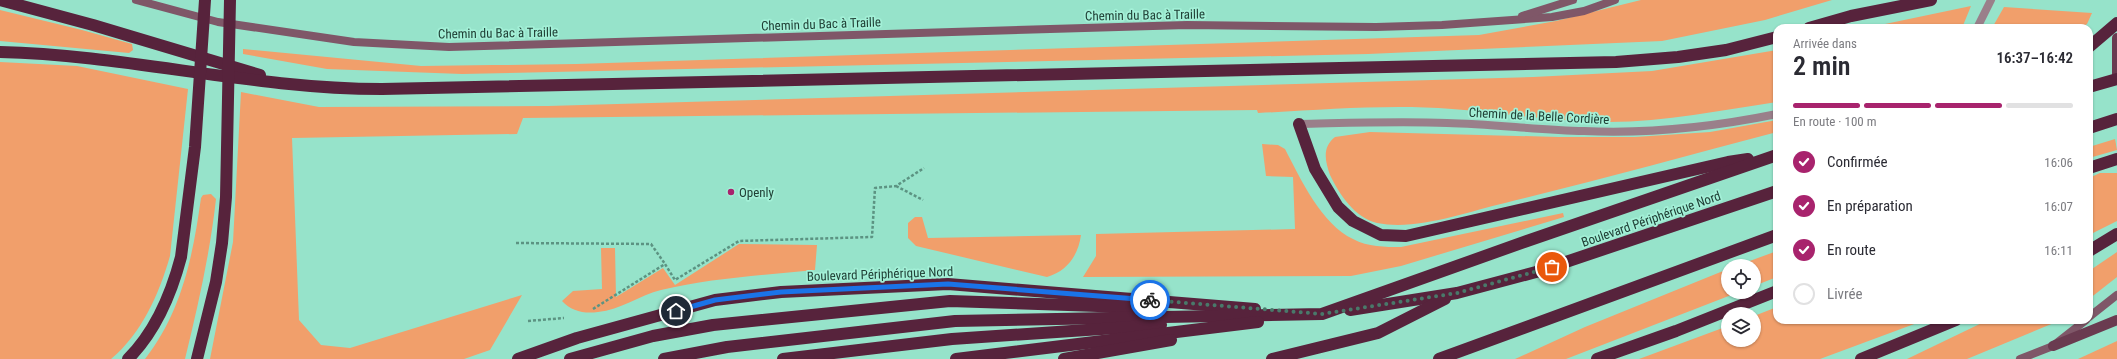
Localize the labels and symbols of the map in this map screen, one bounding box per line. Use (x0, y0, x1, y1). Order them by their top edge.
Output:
street label: Chemin du Bac à Traille (1085, 6, 1205, 24)
street label: Chemin du Bac à Traille (761, 14, 881, 34)
street label: Chemin du Bac à Traille (438, 24, 558, 42)
street label: Chemin de la Belle Cordière (1468, 105, 1610, 127)
place label: Openly (739, 185, 775, 200)
marker: Openly (726, 187, 736, 197)
street label: Boulevard Périphérique Nord (1579, 188, 1723, 250)
pin (1535, 250, 1569, 284)
street label: Boulevard Périphérique Nord (807, 264, 953, 284)
courier (1130, 280, 1170, 320)
pin (659, 294, 693, 328)

